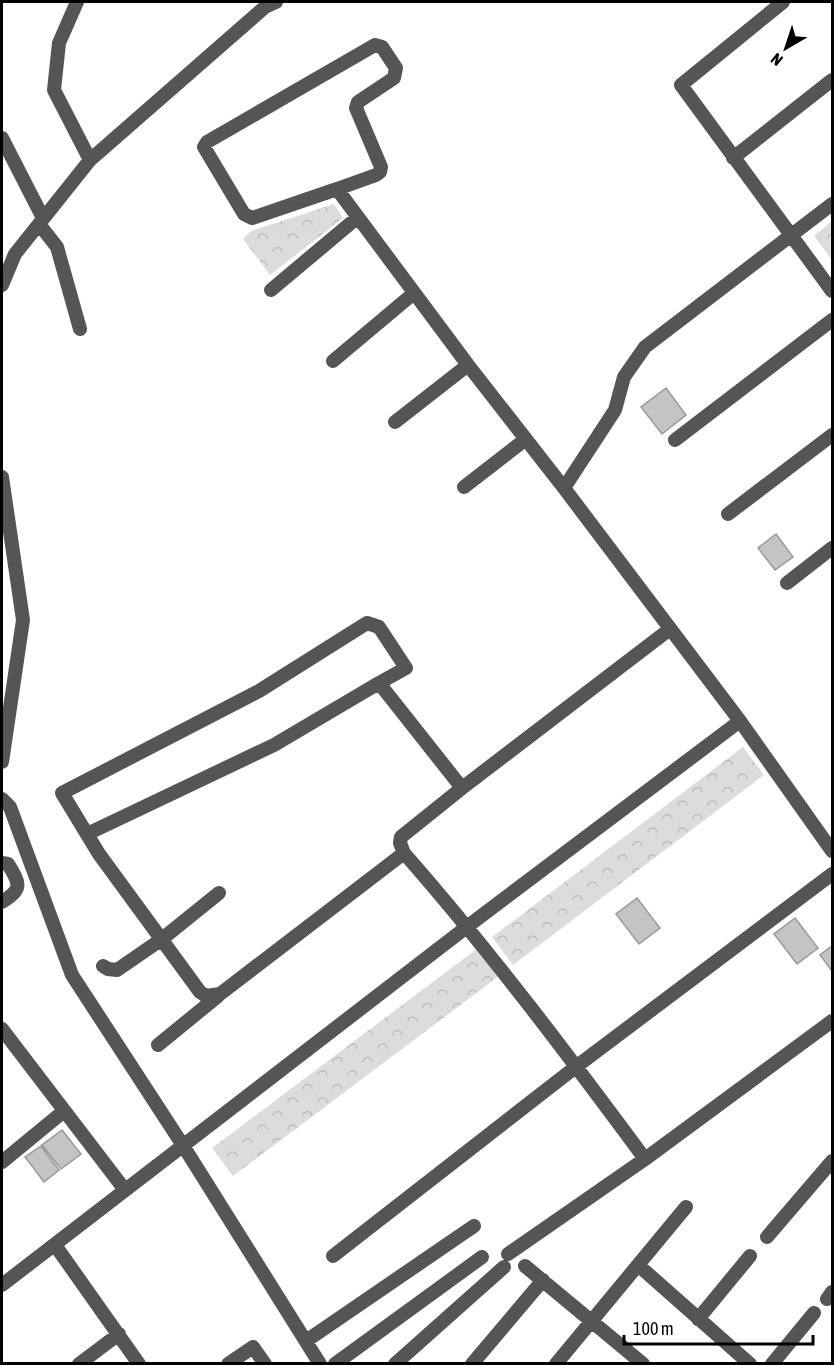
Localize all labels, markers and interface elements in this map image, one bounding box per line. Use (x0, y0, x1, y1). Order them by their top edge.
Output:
north arrow (756, 18, 816, 78)
text: N (767, 50, 786, 70)
scale bar (624, 1308, 813, 1346)
text: 100 m (633, 1318, 674, 1339)

